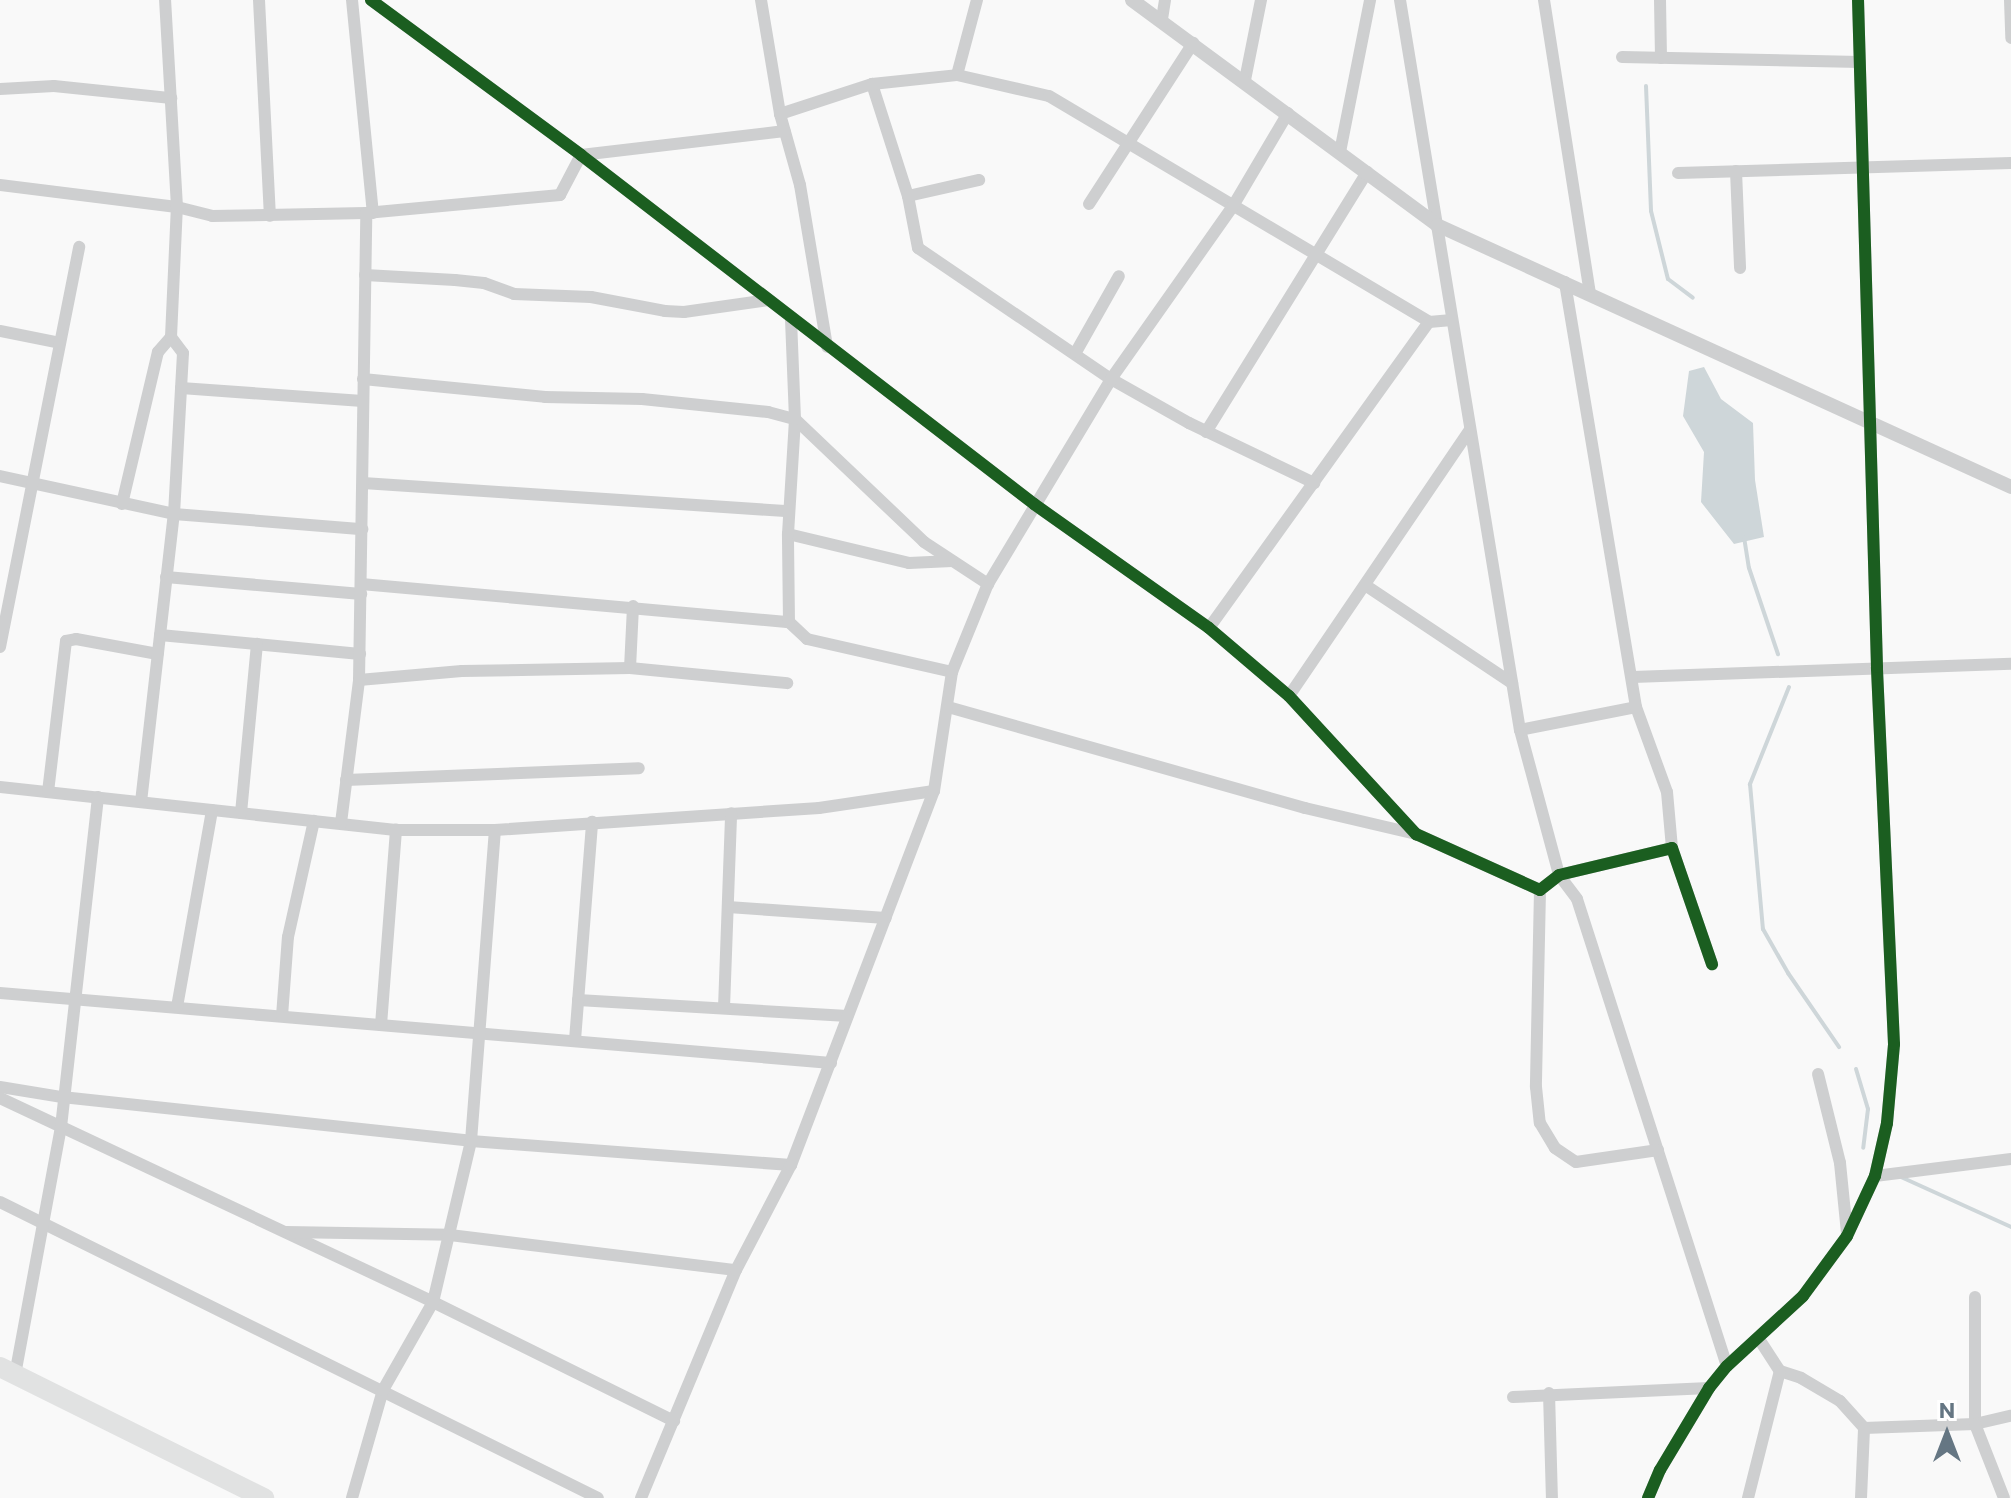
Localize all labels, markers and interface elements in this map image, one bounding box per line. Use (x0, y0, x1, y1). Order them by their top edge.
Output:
north arrow (1907, 1394, 1987, 1474)
text: N (1939, 1396, 1955, 1423)

